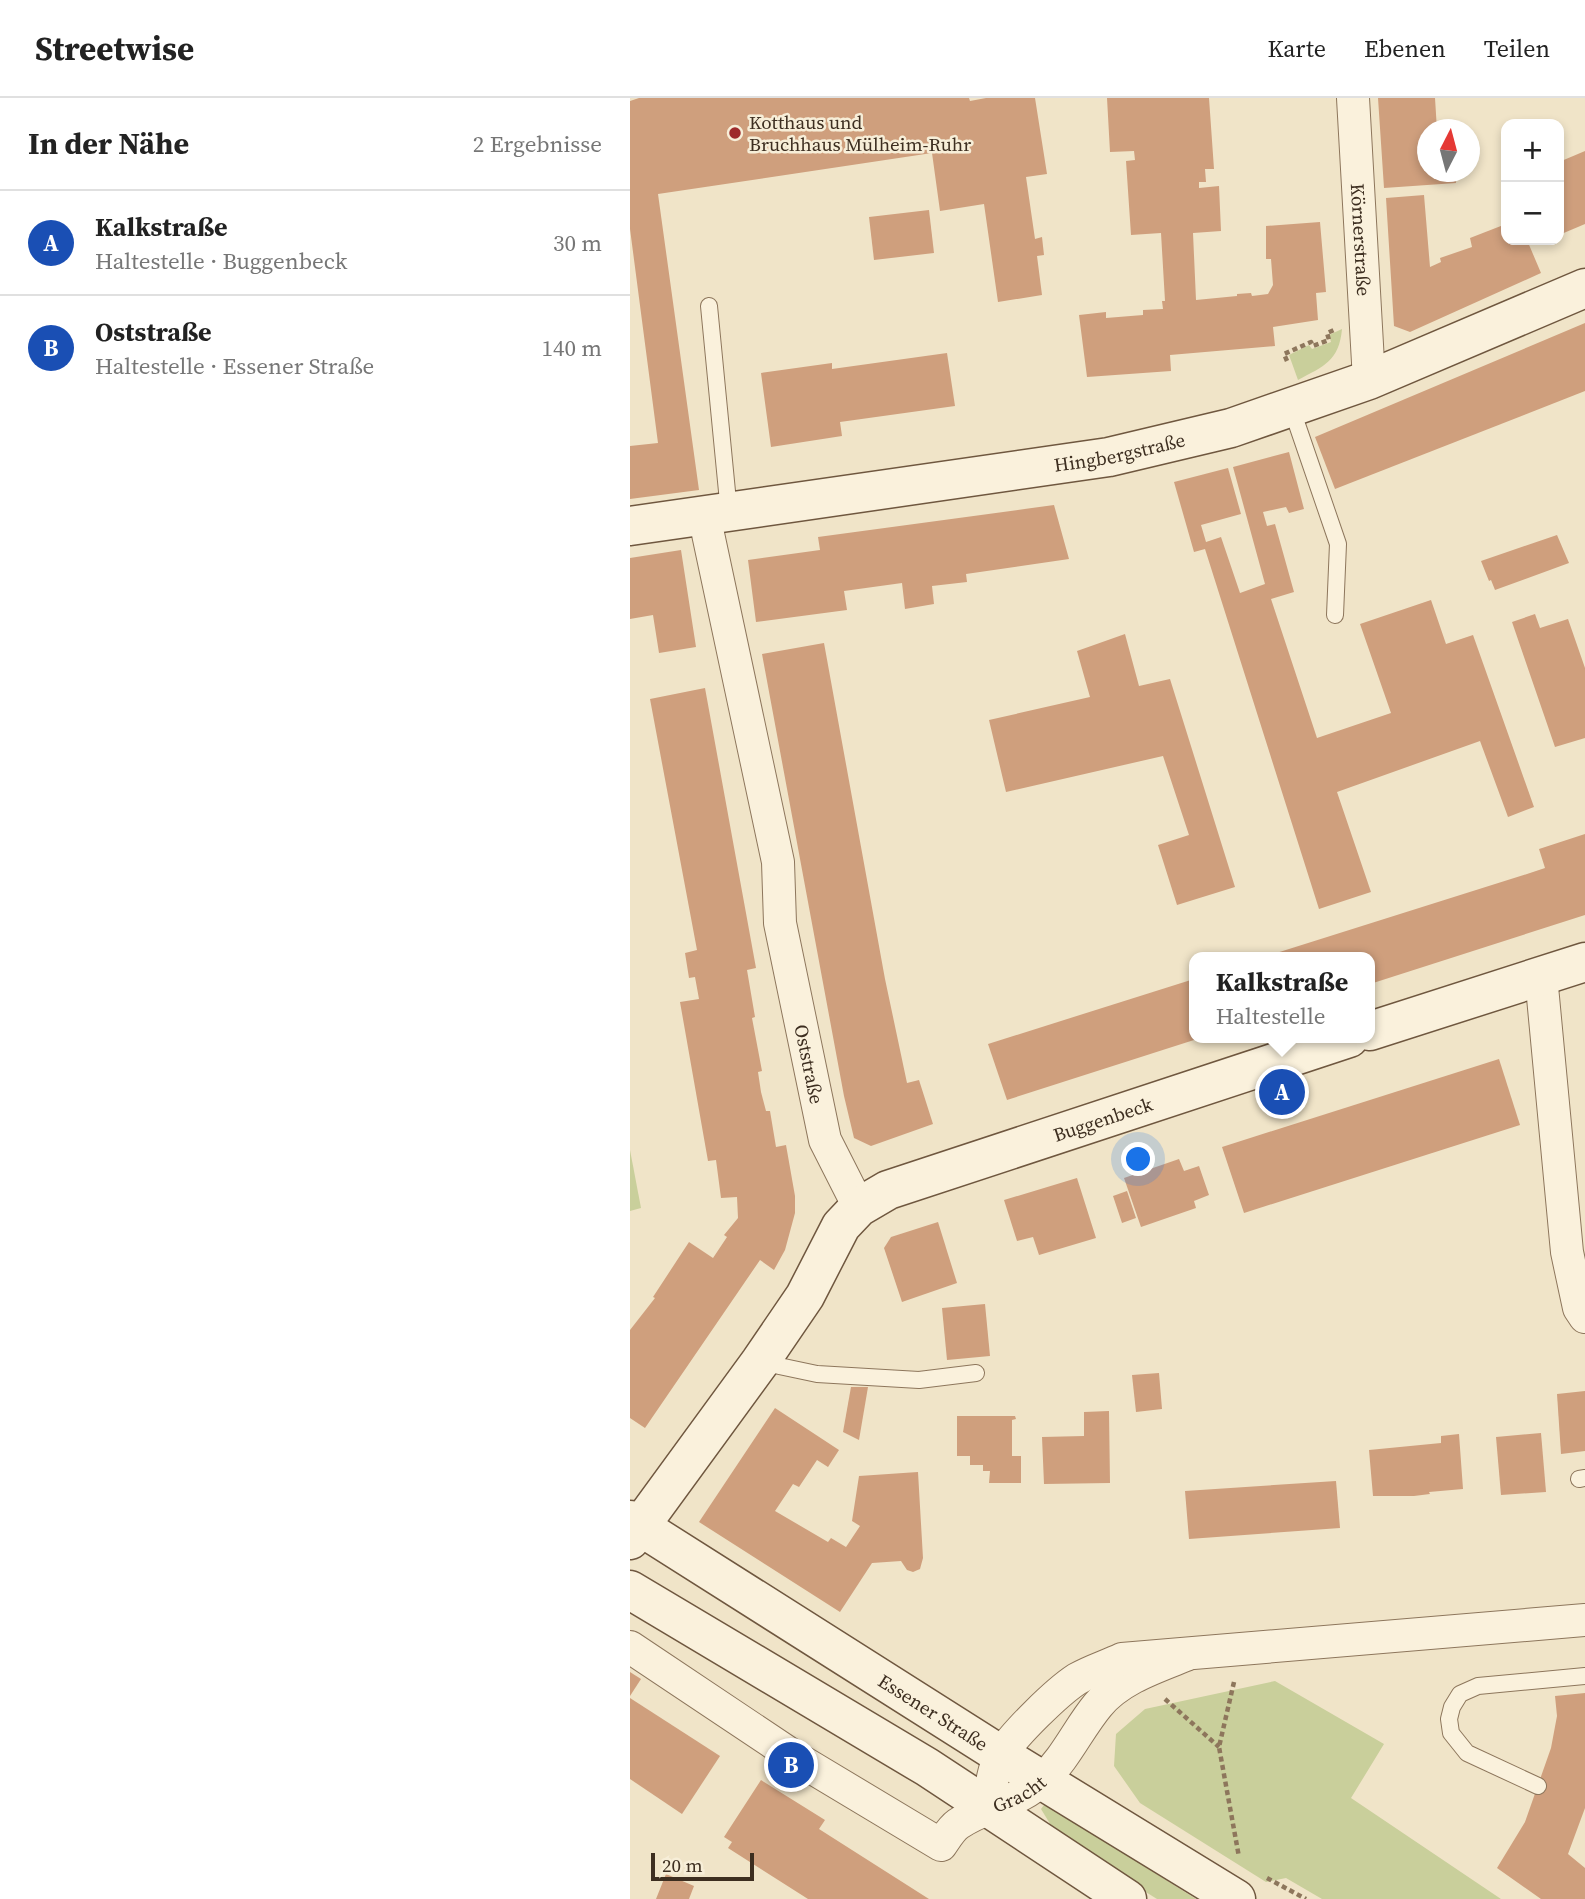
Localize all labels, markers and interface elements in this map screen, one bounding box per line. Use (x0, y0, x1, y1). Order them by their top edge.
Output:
text: Streetwise (35, 26, 194, 71)
text: Karte (1267, 32, 1326, 65)
text: Ebenen (1364, 32, 1446, 65)
text: Teilen (1484, 32, 1550, 65)
place label: Kotthaus und Bruchhaus Mülheim-Ruhr (749, 109, 971, 157)
north arrow (1417, 119, 1480, 182)
map controls (1501, 119, 1564, 245)
button: + (1501, 119, 1564, 182)
text: In der Nähe (28, 123, 189, 164)
marker: Kotthaus und Bruchhaus Mülheim-Ruhr (727, 125, 743, 141)
text: 2 Ergebnisse (473, 128, 602, 160)
button: − (1501, 182, 1564, 245)
street label: Körnerstraße (1345, 183, 1377, 297)
text: Kalkstraße (95, 209, 228, 245)
text: A (43, 227, 59, 259)
text: 30 m (553, 227, 602, 259)
text: Haltestelle · Buggenbeck (95, 245, 347, 277)
text: Oststraße (95, 314, 212, 350)
text: B (44, 332, 58, 364)
text: 140 m (541, 332, 602, 364)
text: Haltestelle · Essener Straße (95, 350, 374, 382)
street label: Hingbergstraße (1052, 426, 1188, 478)
popup (1189, 952, 1375, 1043)
text: Kalkstraße (1216, 964, 1348, 1000)
text: Haltestelle (1216, 1000, 1326, 1032)
street label: Oststraße (788, 1022, 830, 1106)
pin: A (1259, 1066, 1305, 1118)
street label: Buggenbeck (1050, 1090, 1156, 1148)
your location (1121, 1142, 1155, 1176)
street label: Essener Straße (873, 1668, 993, 1757)
pin: B (768, 1739, 814, 1791)
street label: Gracht (989, 1769, 1052, 1819)
scale bar (651, 1850, 754, 1882)
text: 20 m (662, 1852, 703, 1878)

